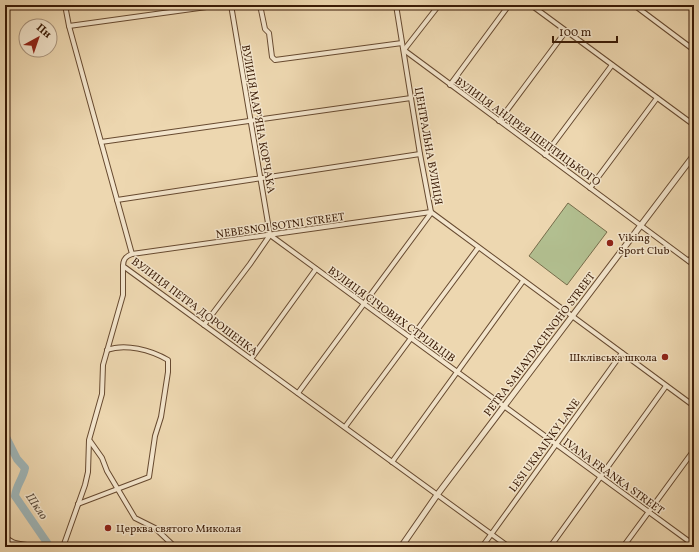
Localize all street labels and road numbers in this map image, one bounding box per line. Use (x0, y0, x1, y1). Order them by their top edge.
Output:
street label: ВУЛИЦЯ МАР'ЯНА КОРЧАКА (237, 44, 278, 195)
street label: ВУЛИЦЯ АНДРЕЯ ШЕПТИЦЬКОГО (451, 74, 603, 190)
street label: ЦЕНТРАЛЬНА ВУЛИЦЯ (410, 86, 445, 206)
street label: NEBESNOI SOTNI STREET (215, 210, 346, 243)
street label: ВУЛИЦЯ ПЕТРА ДОРОШЕНКА (128, 255, 261, 360)
street label: ВУЛИЦЯ СІЧОВИХ СТРІЛЬЦІВ (324, 264, 458, 367)
street label: PETRA SAHAYDACHNOHO STREET (481, 269, 600, 420)
street label: LESI UKRAINKY LANE (506, 396, 584, 496)
street label: IVANA FRANKA STREET (560, 435, 667, 519)

